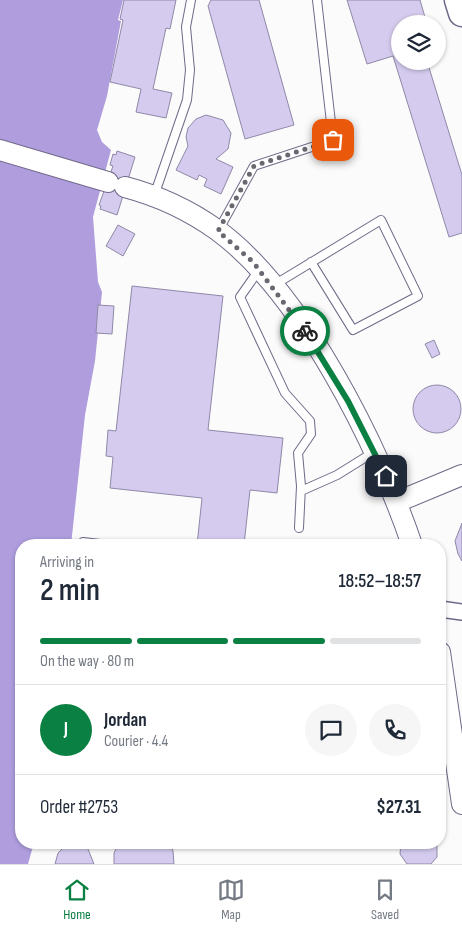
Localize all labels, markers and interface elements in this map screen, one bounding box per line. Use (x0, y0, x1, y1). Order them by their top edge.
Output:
map controls (391, 15, 446, 70)
button: layers (391, 15, 446, 70)
pin (312, 119, 354, 161)
icon: bag (319, 126, 347, 154)
courier (280, 306, 330, 356)
icon: bike (291, 317, 319, 345)
pin (365, 455, 407, 497)
icon: home (372, 462, 400, 490)
text: Arriving in (40, 553, 94, 572)
text: 18:52–18:57 (338, 570, 421, 593)
text: 2 min (40, 571, 100, 610)
text: On the way · 80 m (40, 652, 134, 671)
button: chat (305, 704, 357, 756)
button: phone (369, 704, 421, 756)
text: Jordan (104, 709, 147, 732)
text: J (64, 718, 68, 741)
text: Courier · 4.4 (104, 732, 168, 751)
text: Order #2753 (40, 796, 118, 819)
text: $27.31 (376, 796, 421, 819)
tab: Home (63, 876, 91, 923)
tab: Map (217, 876, 245, 923)
tab: Saved (371, 876, 399, 923)

